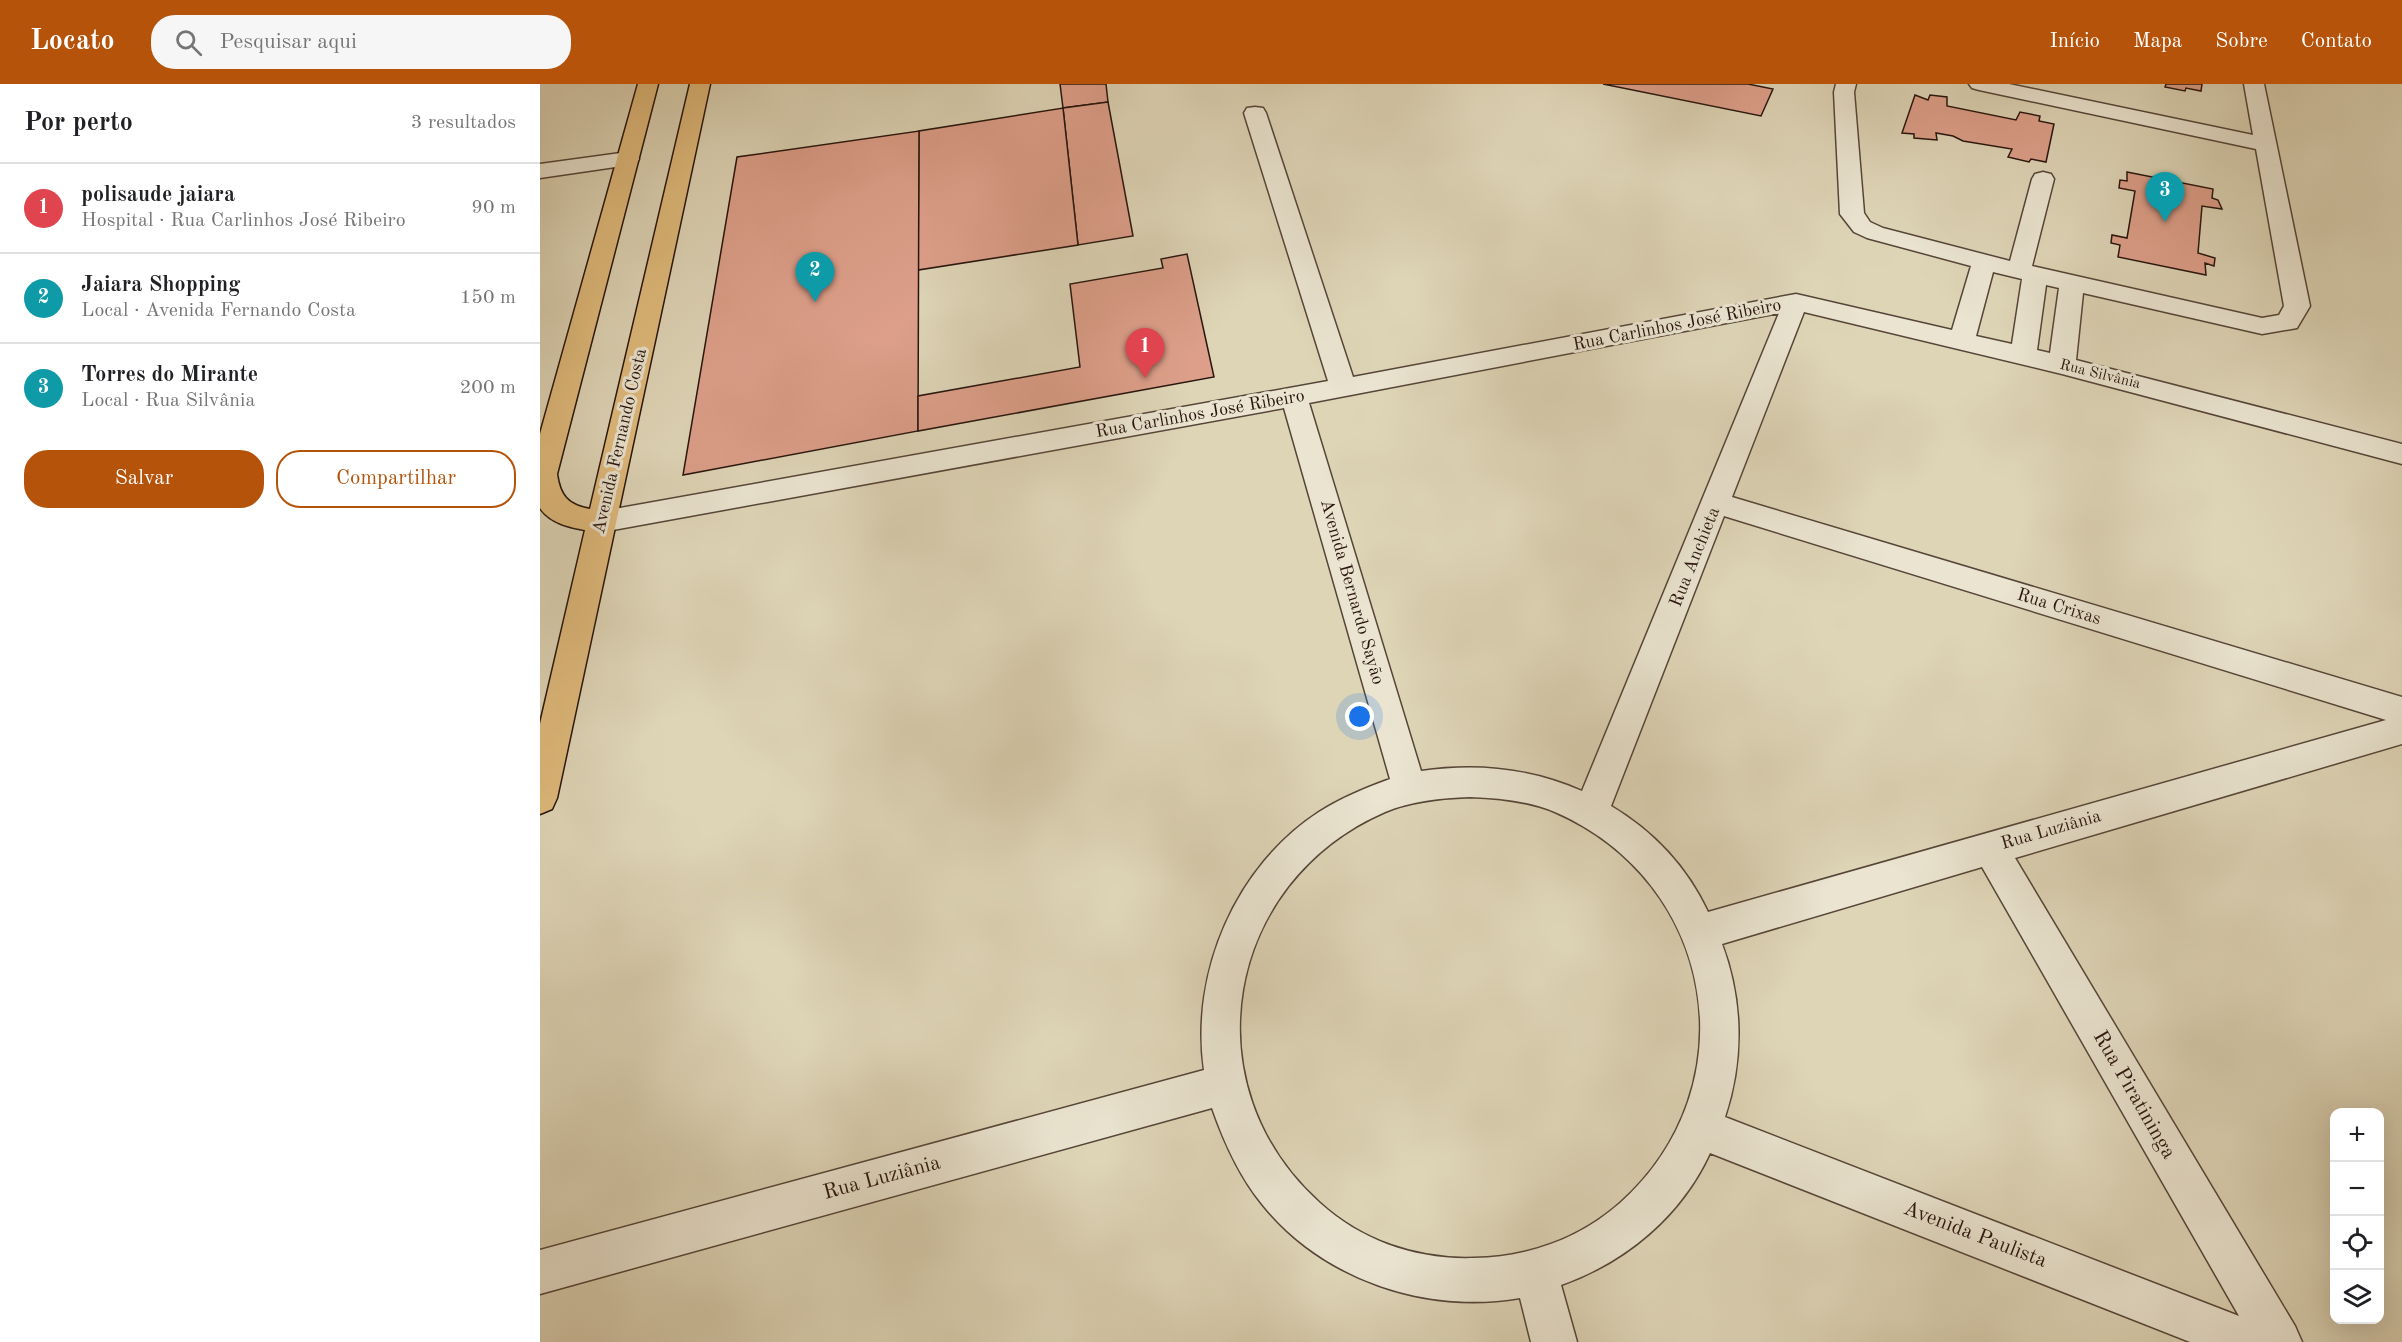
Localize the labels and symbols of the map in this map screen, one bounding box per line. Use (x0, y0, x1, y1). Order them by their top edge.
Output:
pin: 3 (2146, 172, 2184, 222)
pin: 2 (796, 252, 834, 302)
street label: Rua Carlinhos José Ribeiro (1571, 296, 1783, 354)
pin: 1 (1126, 328, 1164, 378)
street label: Avenida Fernando Costa (590, 346, 650, 535)
street label: Rua Silvânia (2058, 358, 2142, 392)
street label: Rua Carlinhos José Ribeiro (1094, 387, 1306, 441)
street label: Avenida Bernardo Sayão (1317, 497, 1387, 687)
street label: Rua Anchieta (1667, 504, 1723, 609)
street label: Rua Crixas (2015, 586, 2103, 628)
your location (1345, 702, 1374, 731)
street label: Rua Luziânia (1999, 807, 2103, 853)
street label: Rua Piratininga (2089, 1027, 2179, 1163)
street label: Rua Luziânia (821, 1152, 943, 1204)
street label: Avenida Paulista (1900, 1198, 2050, 1272)

